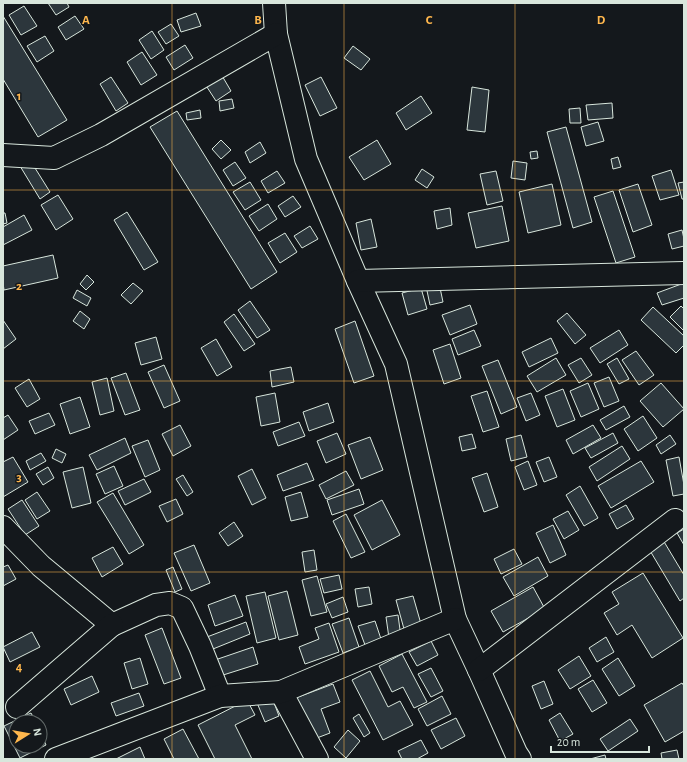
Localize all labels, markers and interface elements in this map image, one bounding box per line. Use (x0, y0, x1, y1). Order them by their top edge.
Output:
text: A (82, 14, 90, 27)
text: B (254, 14, 262, 27)
text: C (426, 14, 433, 27)
text: D (597, 14, 606, 27)
text: 1 (17, 90, 21, 103)
text: 2 (16, 280, 22, 293)
text: 3 (16, 471, 22, 484)
text: 4 (16, 661, 23, 674)
north arrow (8, 714, 48, 754)
text: N (31, 727, 43, 737)
scale bar (551, 728, 649, 754)
text: 20 m (557, 736, 580, 748)

